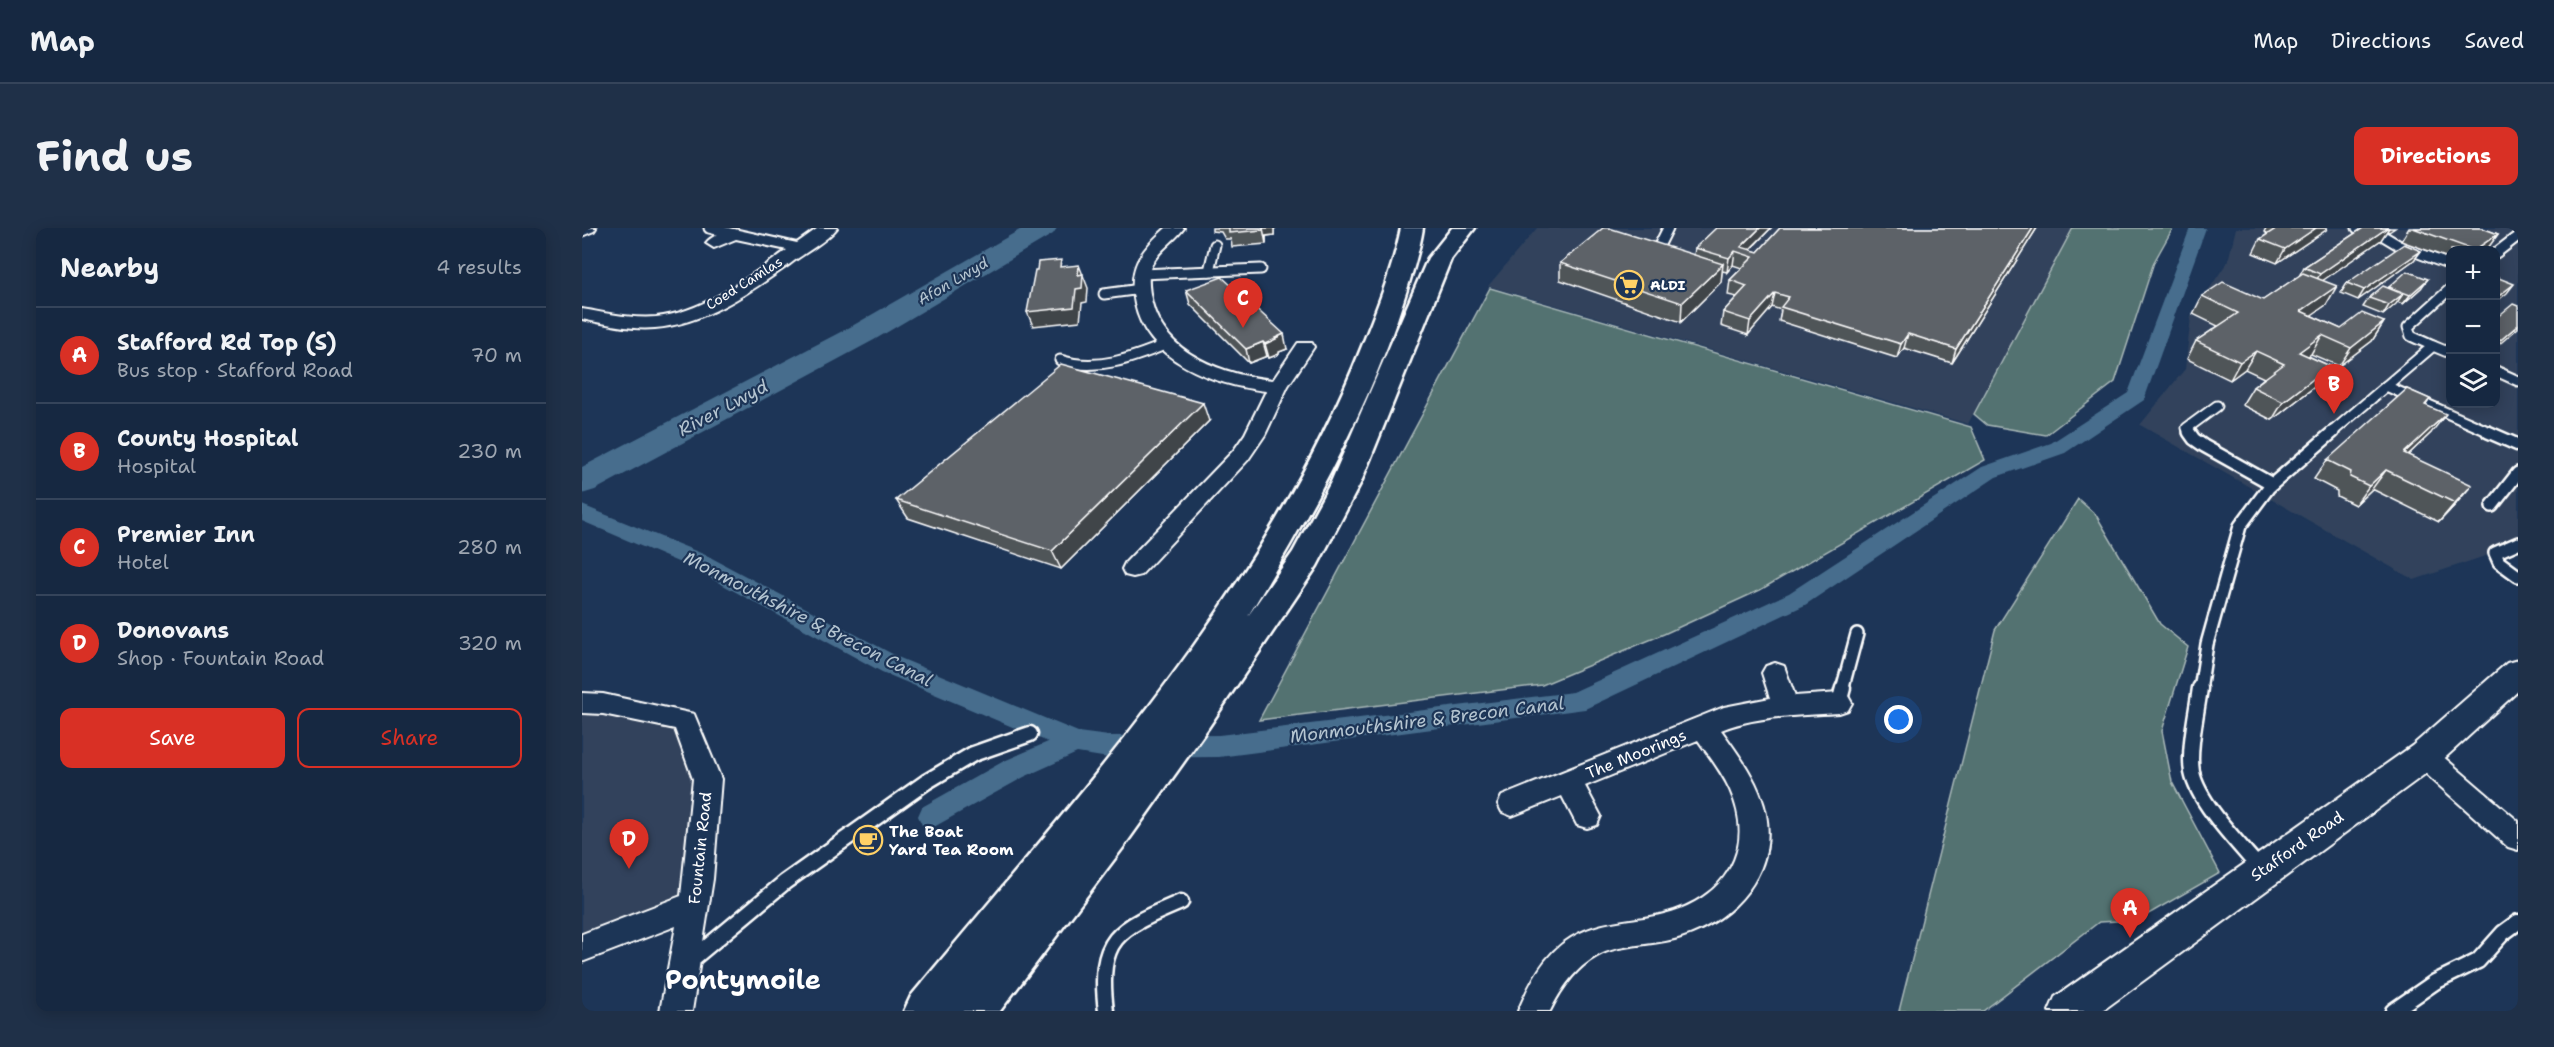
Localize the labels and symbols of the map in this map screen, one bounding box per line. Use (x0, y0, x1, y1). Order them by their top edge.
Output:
street label: Coed Camlas (702, 252, 786, 314)
water label: Afon Lwyd (914, 253, 992, 309)
supermarket icon: ALDI (1613, 269, 1645, 301)
place label: ALDI (1650, 276, 1686, 294)
pin: C (1224, 279, 1262, 328)
pin: B (2314, 364, 2354, 414)
water label: River Lwyd (674, 374, 773, 442)
water label: Monmouthshire & Brecon Canal (680, 546, 937, 692)
water label: Monmouthshire & Brecon Canal (1289, 691, 1566, 749)
your location (1884, 705, 1913, 734)
street label: The Moorings (1583, 724, 1689, 784)
street label: Fountain Road (684, 791, 716, 905)
street label: Stafford Road (2246, 806, 2348, 886)
pin: D (610, 820, 648, 869)
place label: The Boat Yard Tea Room (889, 821, 1014, 860)
cafe icon: The Boat Yard Tea Room (852, 824, 884, 856)
pin: A (2110, 888, 2150, 938)
district label: Pontymoile (665, 961, 821, 998)

